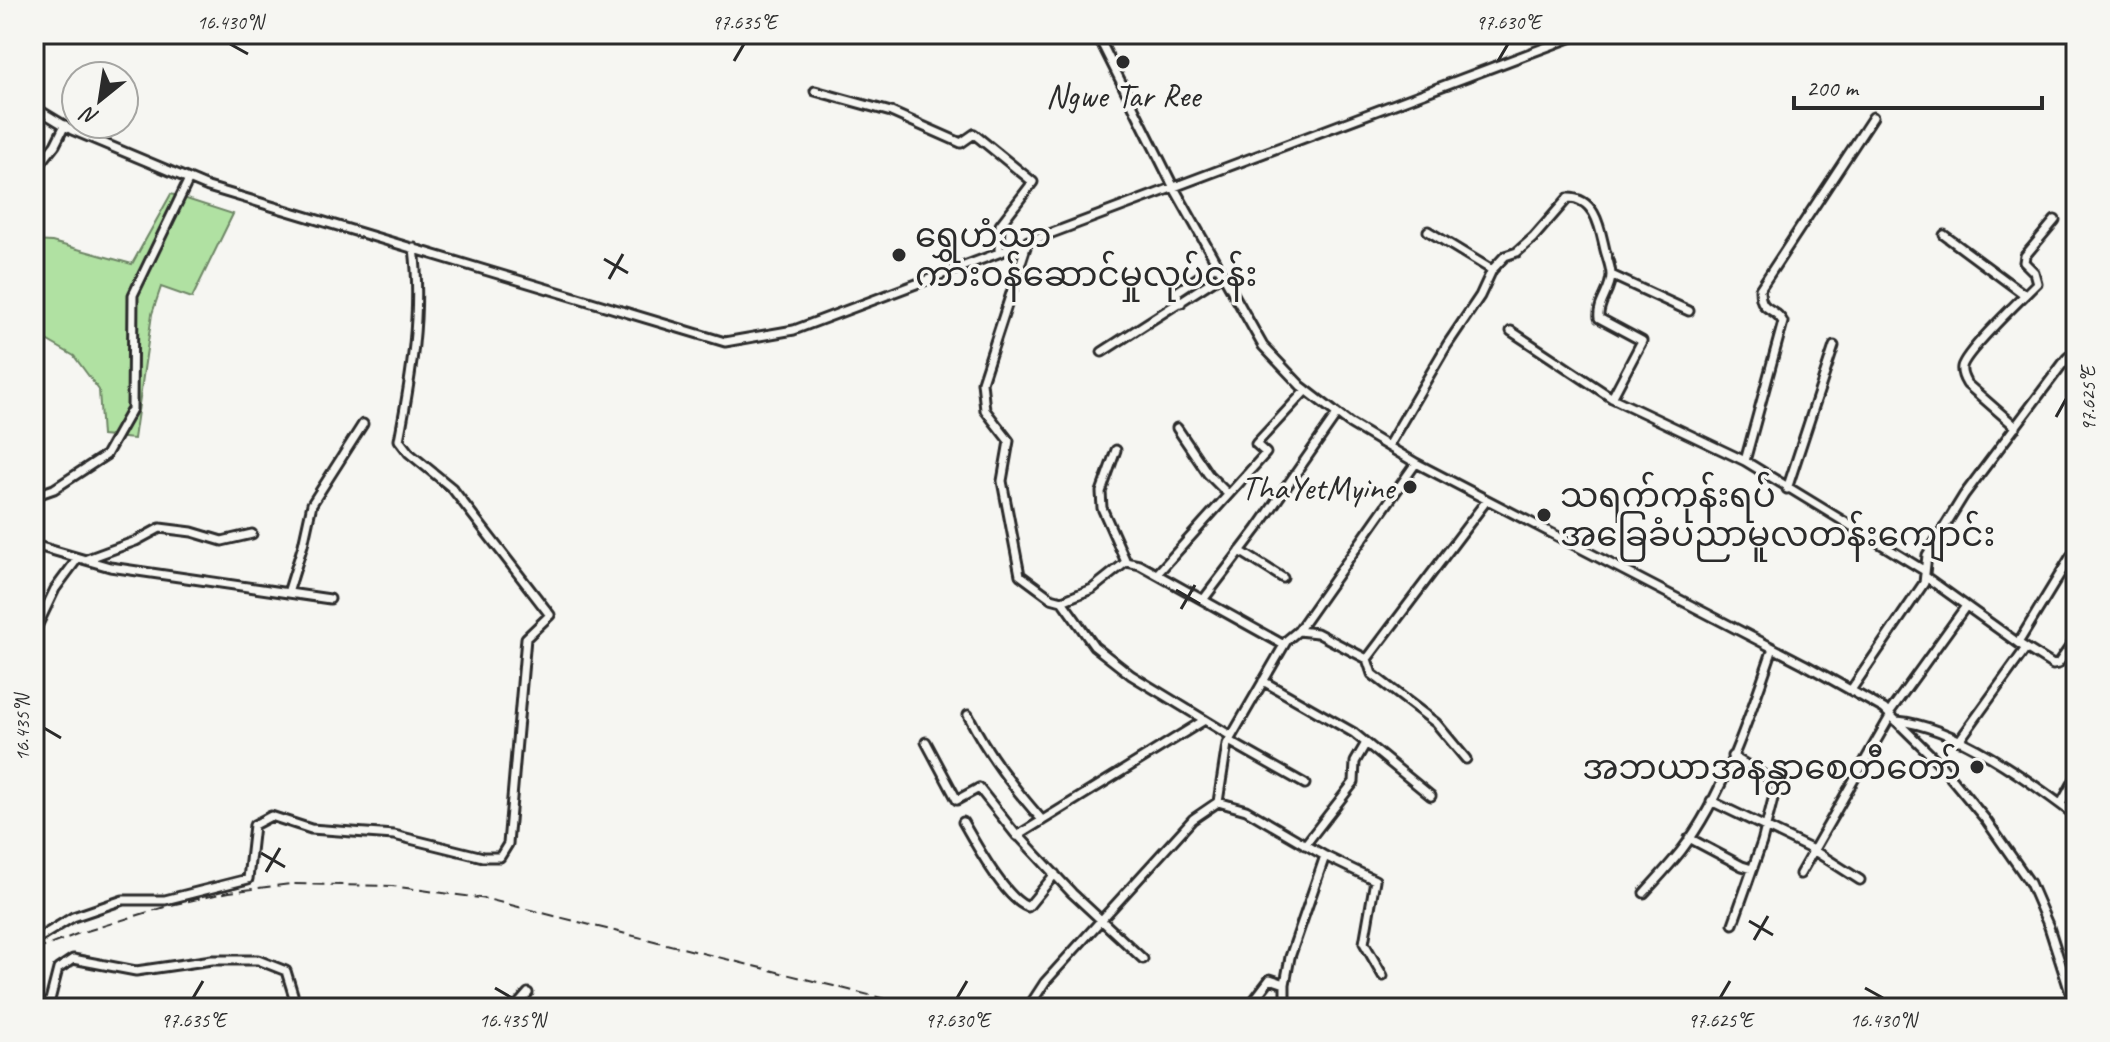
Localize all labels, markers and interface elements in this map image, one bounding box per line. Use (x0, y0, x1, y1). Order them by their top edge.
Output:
text: 16.430°N (197, 10, 266, 35)
text: 97.635°E (711, 10, 779, 35)
text: 97.630°E (1475, 10, 1543, 35)
marker: Ngwe Tar Ree (1114, 53, 1132, 71)
north arrow (60, 60, 140, 140)
scale bar (1794, 60, 2042, 110)
text: 200 m (1806, 73, 1860, 103)
place label: Ngwe Tar Ree (1046, 74, 1203, 117)
text: N (75, 99, 103, 132)
place label: ရွှေဟံသာ ကားဝန်ဆောင်မှုလုပ်ငန်း (915, 214, 1257, 302)
marker: ရွှေဟံသာ ကားဝန်ဆောင်မှုလုပ်ငန်း (890, 246, 908, 264)
text: 97.625°E (2076, 364, 2101, 432)
place label: ThaYetMyine (1241, 466, 1397, 509)
place label: သရက်ကုန်းရပ် အခြေခံပညာမူလတန်းကျောင်း (1560, 471, 1995, 563)
marker: ThaYetMyine (1401, 478, 1419, 496)
marker: သရက်ကုန်းရပ် အခြေခံပညာမူလတန်းကျောင်း (1535, 506, 1553, 524)
text: 16.435°N (10, 692, 35, 761)
place label: အဘယာအနန္တာစေတီတော် (1582, 743, 1961, 795)
marker: အဘယာအနန္တာစေတီတော် (1968, 758, 1986, 776)
text: 97.635°E (160, 1008, 228, 1033)
text: 16.435°N (479, 1008, 548, 1033)
text: 97.630°E (924, 1008, 992, 1033)
text: 97.625°E (1687, 1008, 1755, 1033)
text: 16.430°N (1850, 1008, 1919, 1033)

